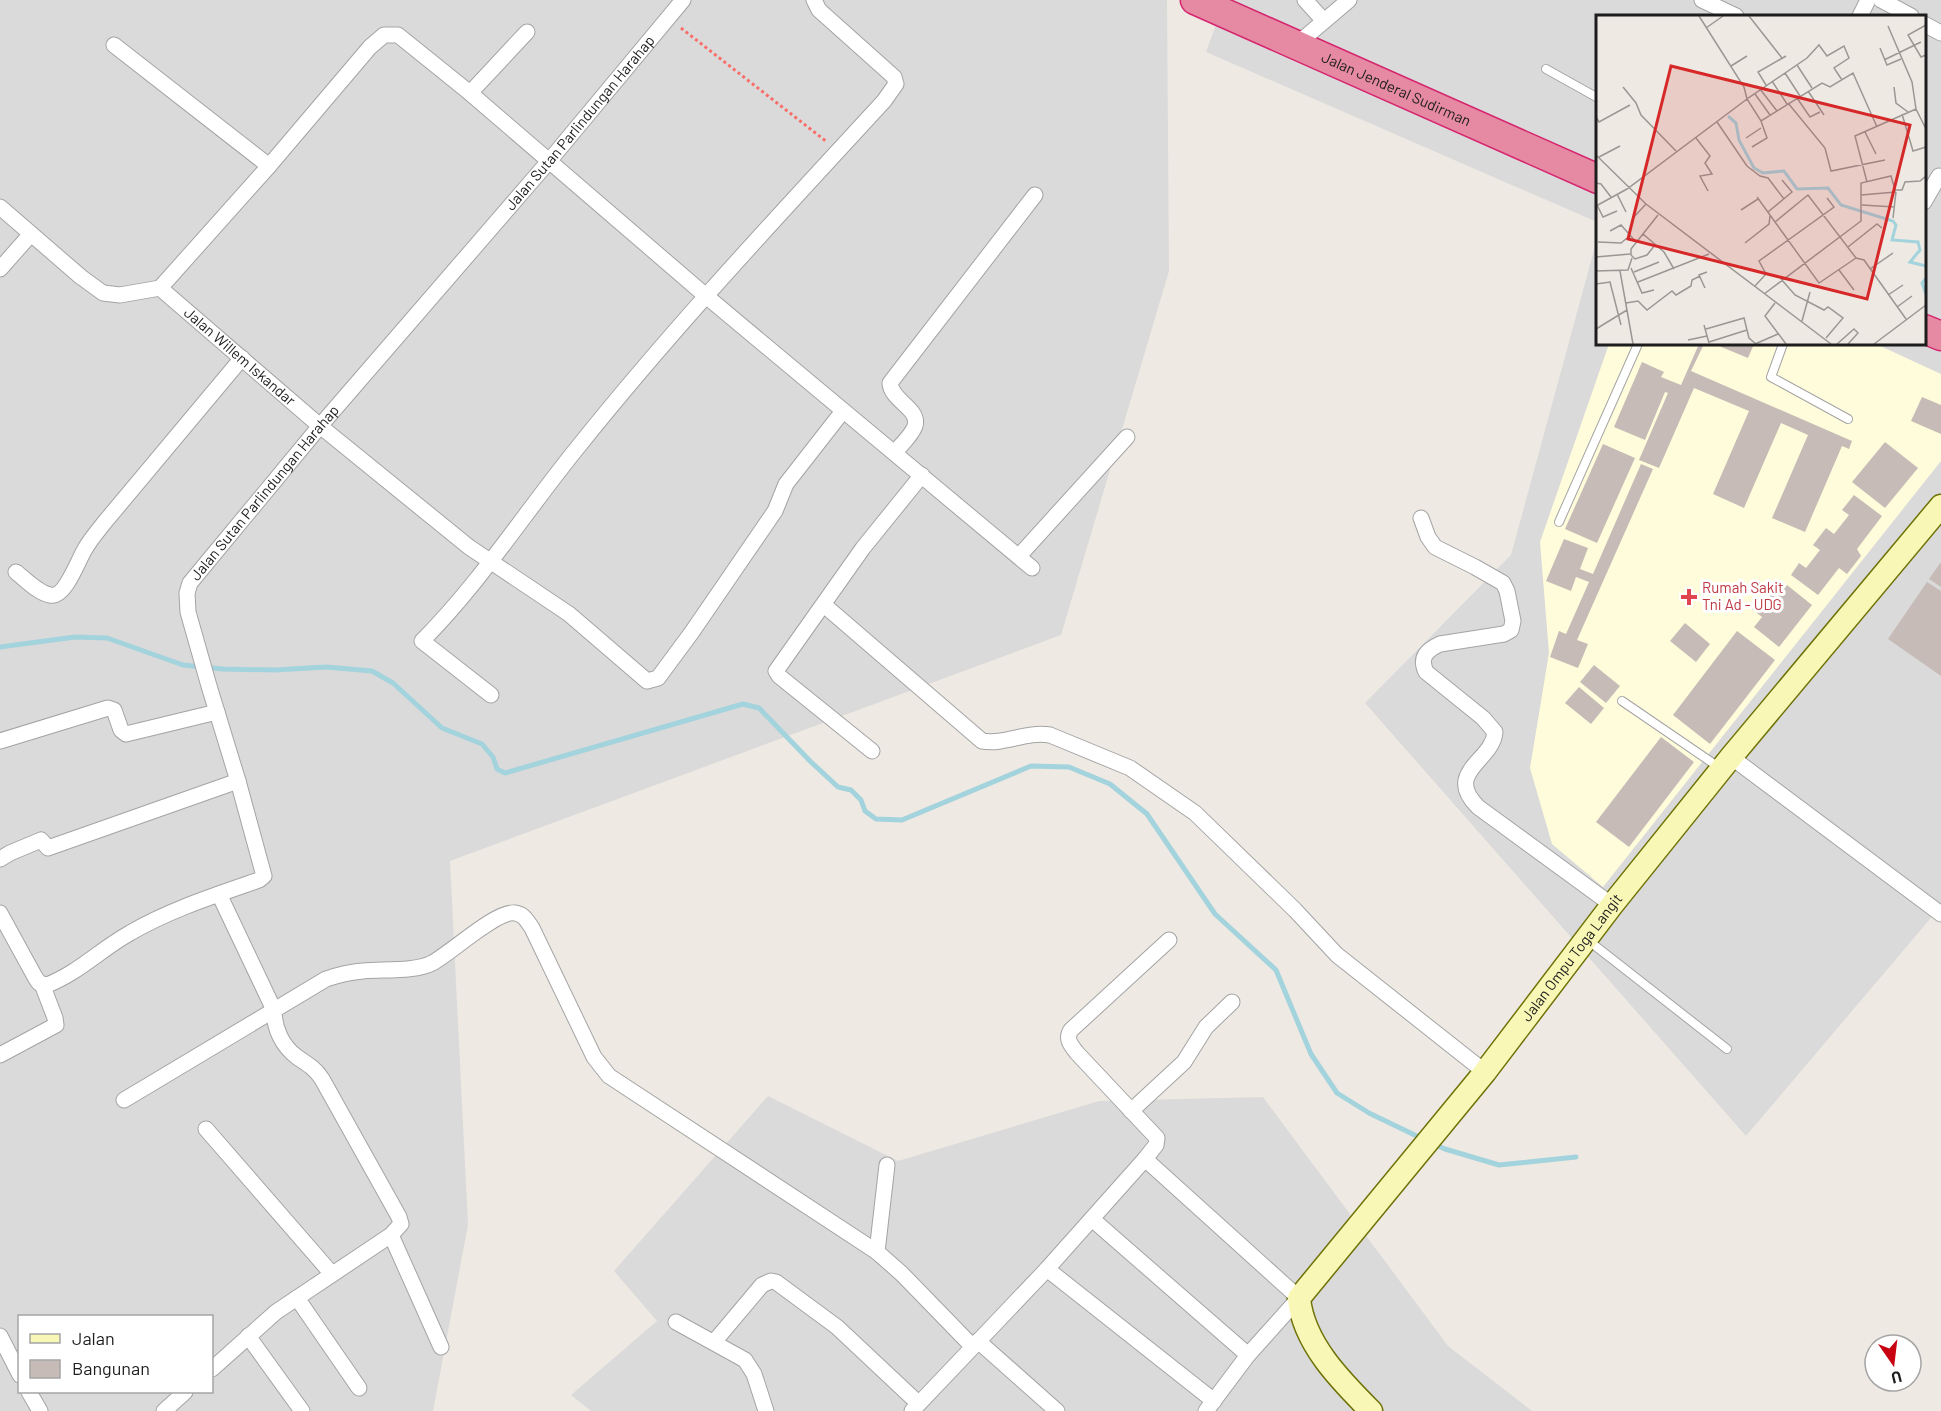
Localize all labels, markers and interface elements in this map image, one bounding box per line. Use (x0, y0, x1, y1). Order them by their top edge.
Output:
inset map (1596, 15, 1926, 345)
street label: Jalan Sutan Parlindungan Harahap (501, 31, 658, 213)
street label: Jalan Jenderal Sudirman (1319, 47, 1474, 129)
street label: Jalan Willem Iskandar (181, 303, 300, 409)
street label: Jalan Sutan Parlindungan Harahap (186, 401, 342, 584)
place label: Rumah Sakit Tni Ad - UDG (1702, 578, 1784, 613)
marker: Rumah Sakit Tni Ad - UDG (1680, 588, 1698, 606)
street label: Jalan Ompu Toga Langit (1517, 890, 1626, 1025)
legend (18, 1315, 213, 1393)
text: Jalan (72, 1327, 115, 1349)
north arrow (1863, 1333, 1923, 1393)
text: Bangunan (72, 1357, 150, 1379)
text: U (1890, 1368, 1904, 1388)

